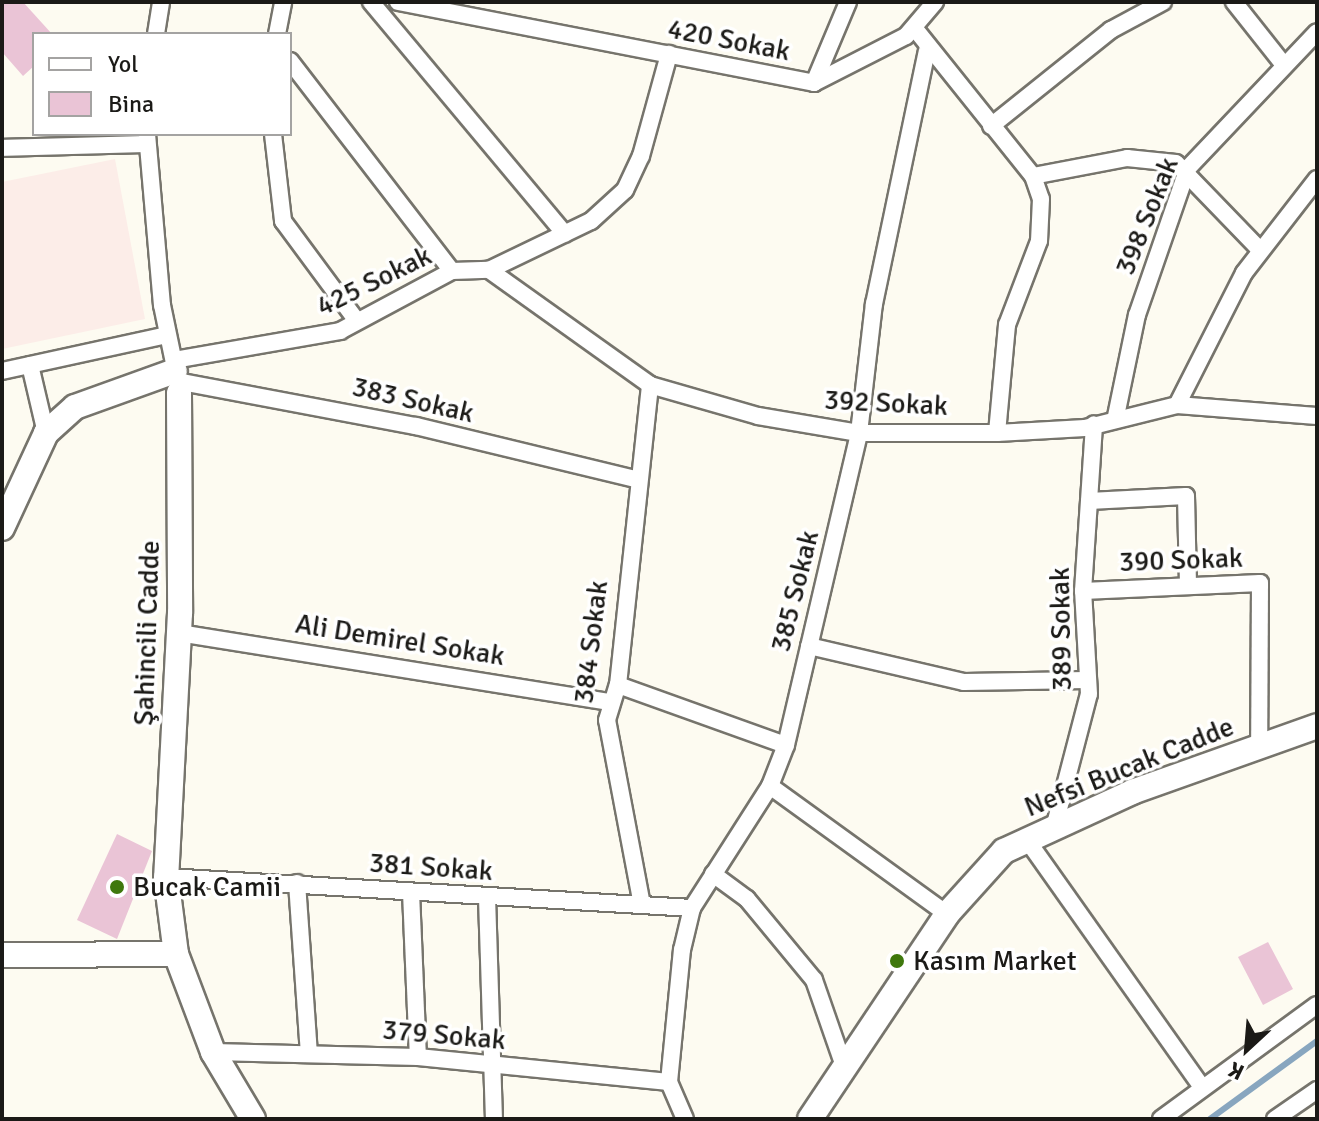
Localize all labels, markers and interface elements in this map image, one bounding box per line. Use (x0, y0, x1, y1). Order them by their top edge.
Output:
street label: 420 Sokak (665, 12, 793, 68)
legend (32, 32, 292, 136)
text: Yol (108, 49, 138, 79)
text: Bina (108, 89, 154, 119)
street label: 398 Sokak (1108, 152, 1186, 280)
street label: 425 Sokak (311, 239, 437, 323)
street label: 383 Sokak (349, 370, 477, 430)
street label: 392 Sokak (823, 383, 949, 423)
street label: 385 Sokak (764, 527, 826, 655)
street label: Şahincili Cadde (127, 540, 167, 726)
street label: 390 Sokak (1118, 541, 1244, 579)
street label: 389 Sokak (1043, 567, 1079, 691)
street label: 384 Sokak (567, 578, 615, 706)
street label: Ali Demirel Sokak (293, 607, 507, 673)
street label: Nefsi Bucak Cadde (1019, 710, 1239, 824)
street label: 381 Sokak (368, 846, 494, 888)
place label: Bucak Camii (133, 870, 281, 904)
marker: Bucak Camii (108, 878, 126, 896)
place label: Kasım Market (913, 944, 1077, 978)
marker: Kasım Market (888, 952, 906, 970)
north arrow (1207, 1009, 1287, 1089)
street label: 379 Sokak (381, 1013, 507, 1057)
text: K (1224, 1056, 1248, 1086)

